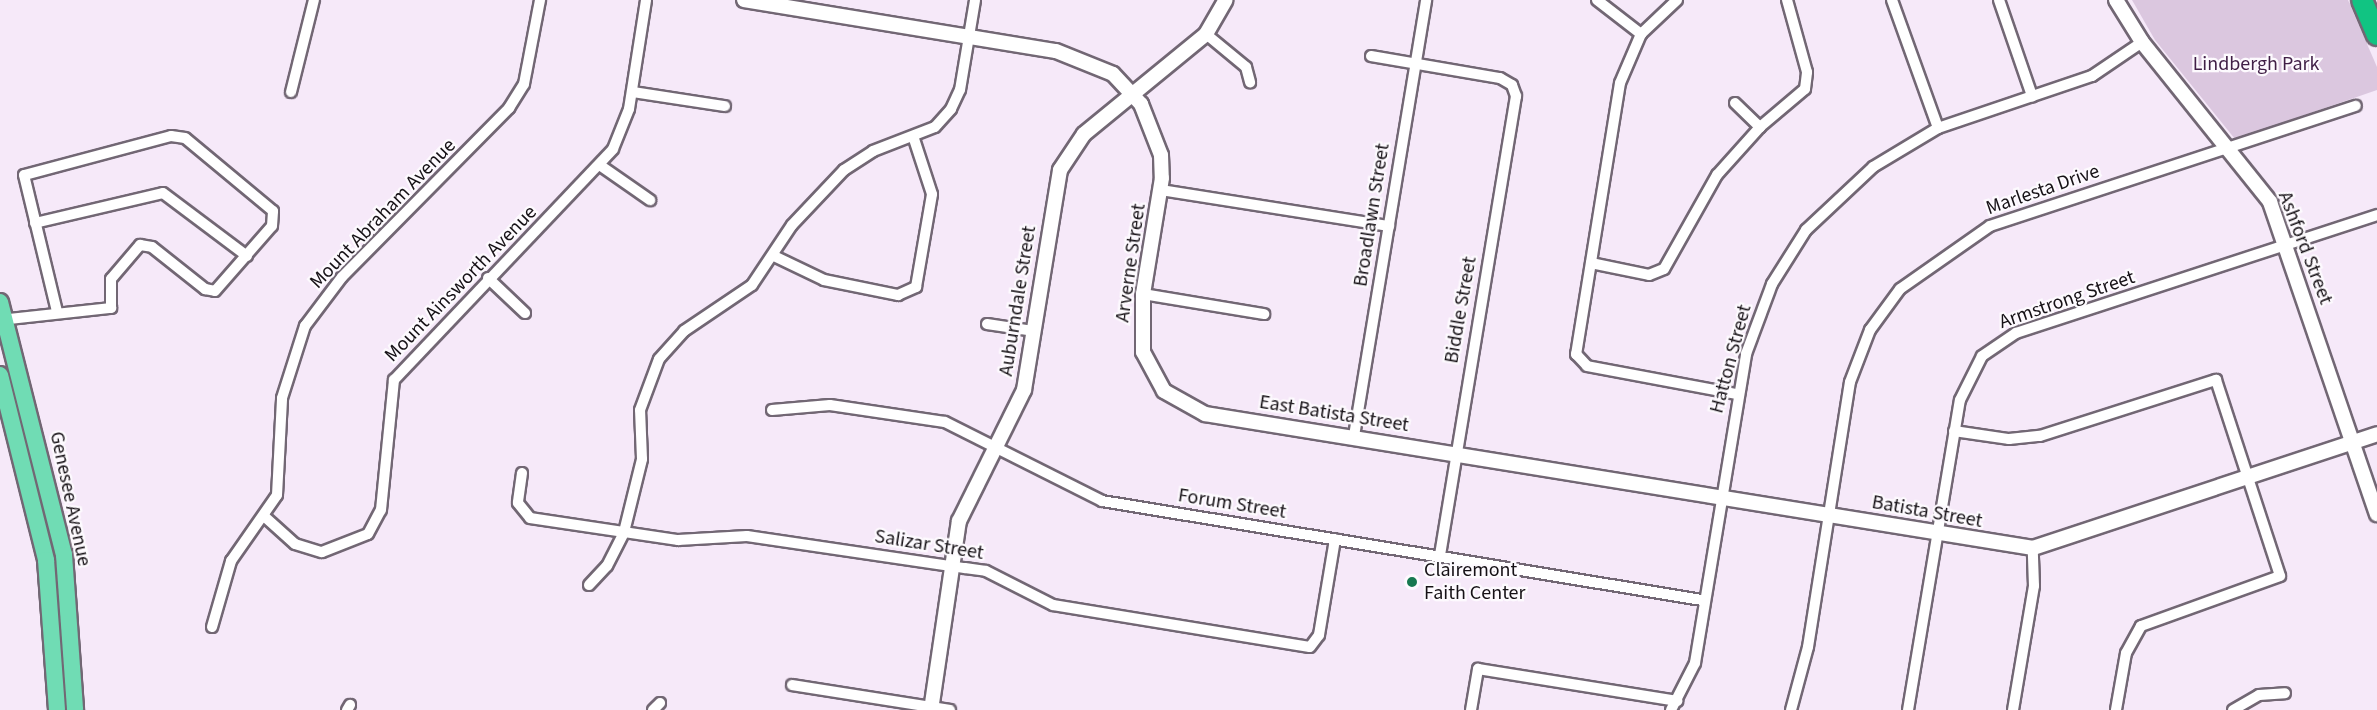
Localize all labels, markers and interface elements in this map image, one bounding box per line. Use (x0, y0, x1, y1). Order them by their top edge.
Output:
park label: Lindbergh Park (2193, 52, 2319, 76)
street label: Mount Abraham Avenue (305, 134, 461, 294)
street label: Broadlawn Street (1349, 142, 1395, 288)
street label: Marlesta Drive (1983, 159, 2103, 221)
street label: Ashford Street (2272, 188, 2338, 308)
street label: Mount Ainsworth Avenue (380, 201, 542, 367)
street label: Arverne Street (1111, 202, 1151, 324)
street label: Auburndale Street (994, 224, 1042, 378)
street label: Biddle Street (1440, 255, 1482, 365)
street label: Armstrong Street (1996, 266, 2138, 334)
street label: Hatton Street (1705, 302, 1757, 416)
street label: East Batista Street (1257, 390, 1411, 438)
street label: Genesee Avenue (44, 430, 96, 568)
street label: Forum Street (1176, 484, 1288, 524)
street label: Batista Street (1870, 490, 1984, 534)
street label: Salizar Street (873, 525, 985, 565)
place label: Clairemont Faith Center (1424, 558, 1525, 605)
marker: Clairemont Faith Center (1405, 575, 1419, 589)

